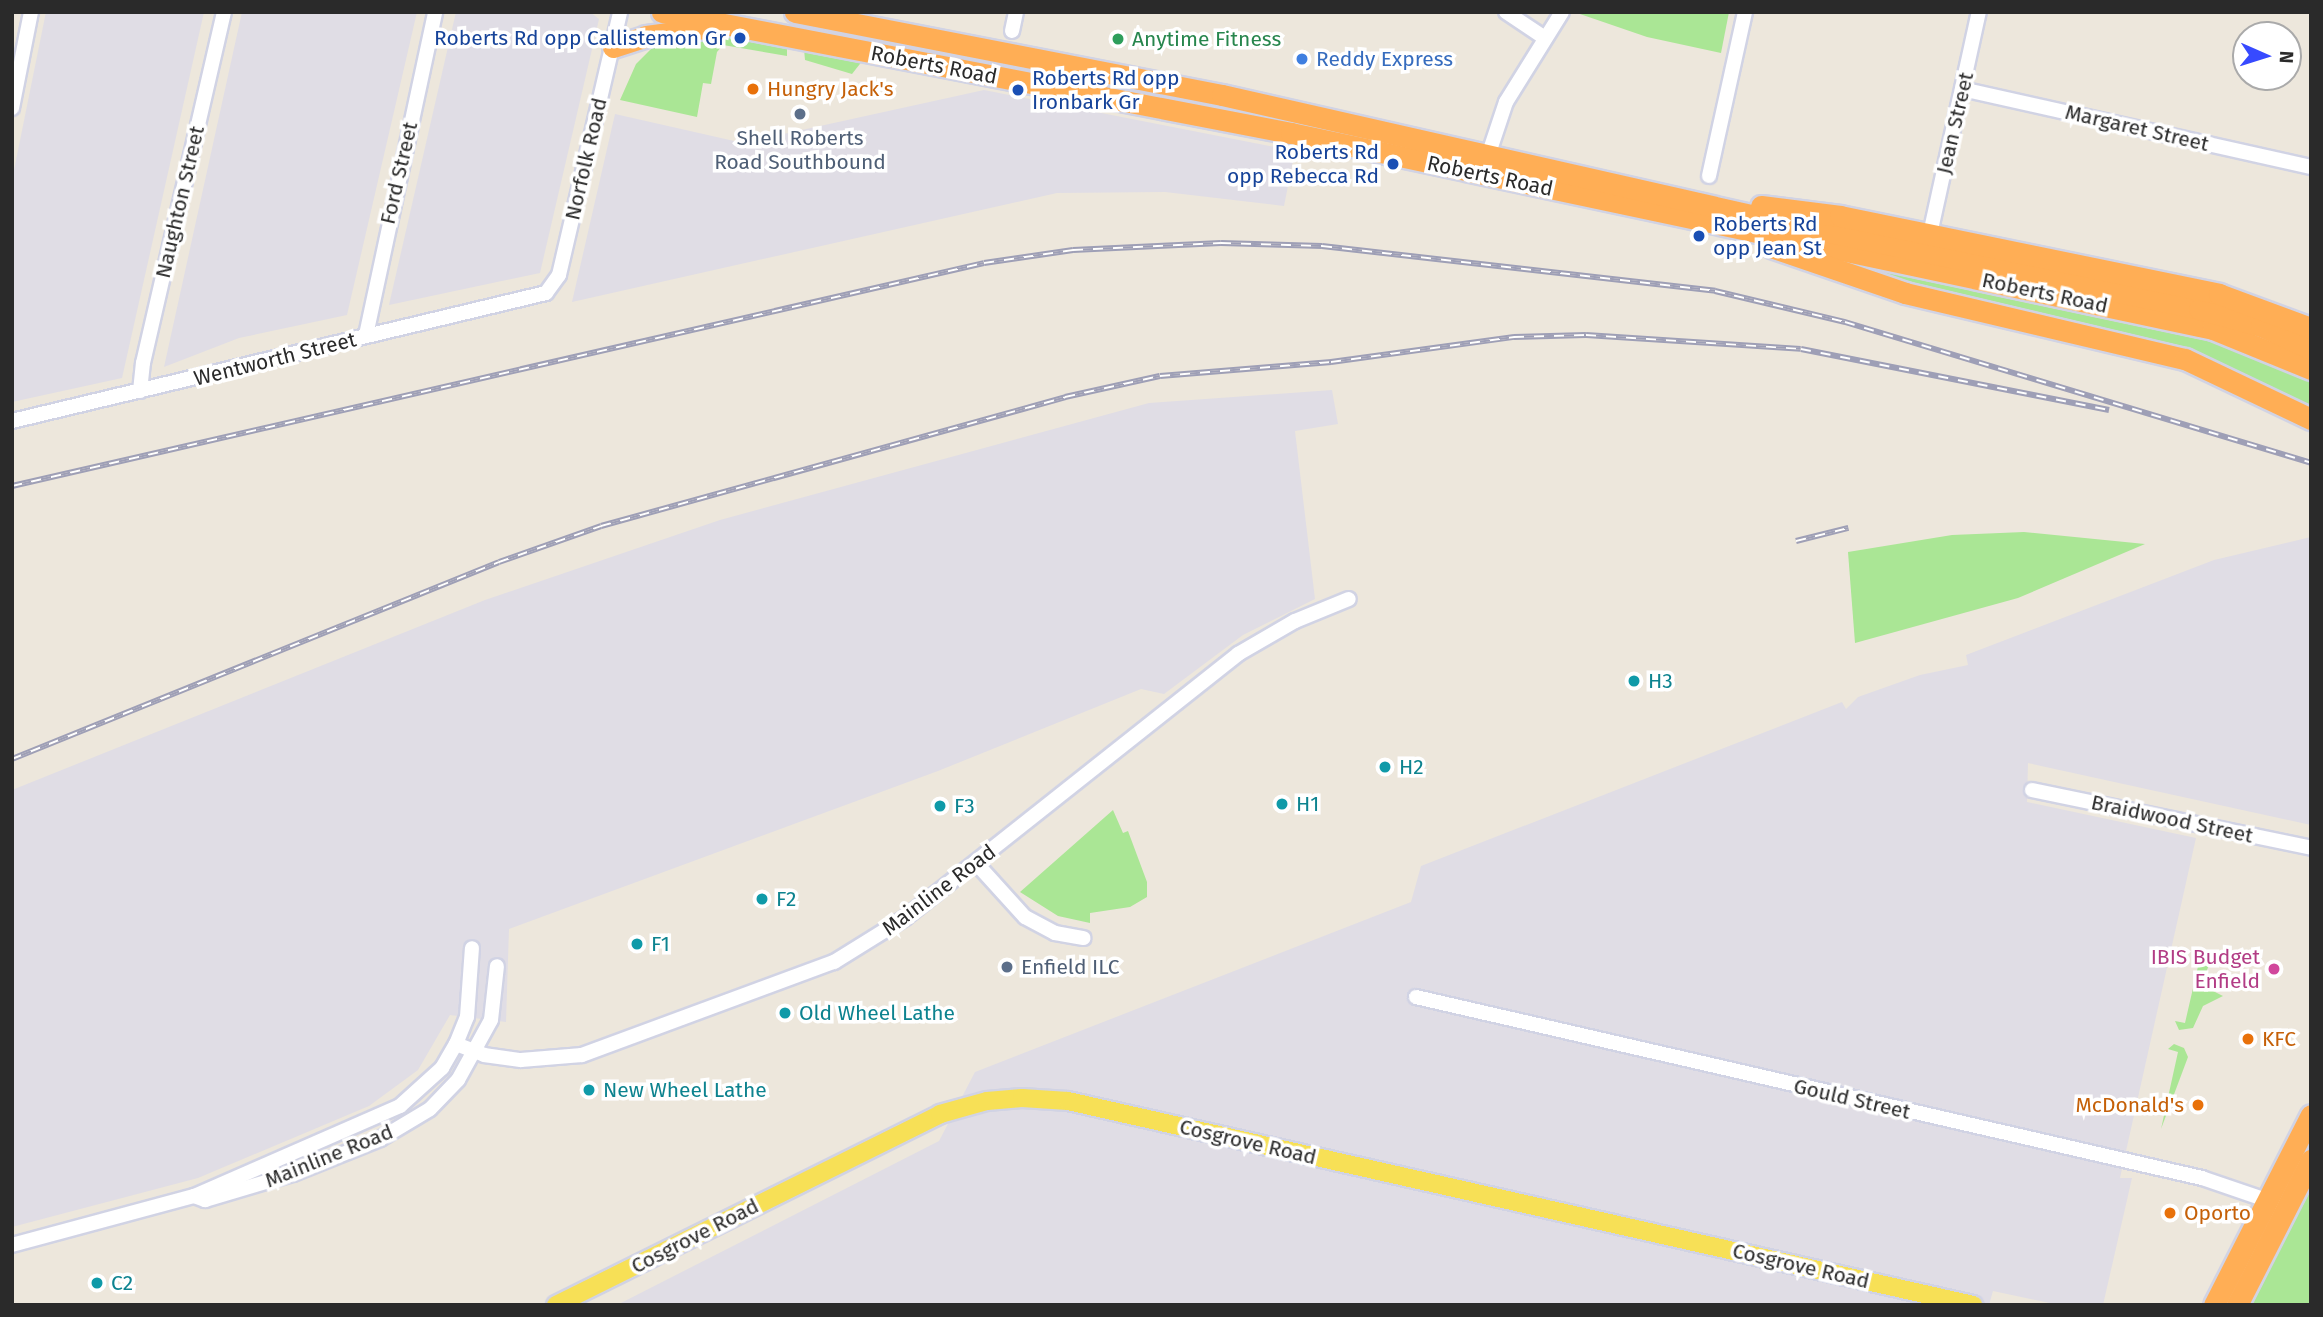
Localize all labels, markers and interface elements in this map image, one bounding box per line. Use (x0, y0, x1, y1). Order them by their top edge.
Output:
north arrow (2232, 21, 2302, 91)
place label: Roberts Rd opp Callistemon Gr (434, 25, 726, 51)
place label: Anytime Fitness (1132, 26, 1281, 52)
marker: Roberts Rd opp Callistemon Gr (732, 30, 748, 46)
marker: Anytime Fitness (1110, 31, 1126, 47)
street label: Roberts Road (869, 40, 999, 90)
place label: Reddy Express (1316, 46, 1453, 72)
text: N (2275, 50, 2298, 64)
marker: Reddy Express (1294, 51, 1310, 67)
place label: Roberts Rd opp Ironbark Gr (1032, 65, 1179, 115)
street label: Jean Street (1931, 70, 1979, 176)
place label: Hungry Jack's (767, 76, 894, 102)
marker: Hungry Jack's (745, 81, 761, 97)
marker: Roberts Rd opp Ironbark Gr (1010, 82, 1026, 98)
street label: Norfolk Road (560, 95, 612, 223)
street label: Margaret Street (2063, 99, 2211, 157)
marker: Shell Roberts Road Southbound (792, 106, 808, 122)
street label: Ford Street (375, 119, 423, 227)
street label: Naughton Street (150, 123, 210, 281)
place label: Shell Roberts Road Southbound (714, 125, 886, 175)
place label: Roberts Rd opp Rebecca Rd (1227, 139, 1379, 189)
street label: Roberts Road (1425, 150, 1555, 202)
marker: Roberts Rd opp Rebecca Rd (1385, 156, 1401, 172)
place label: Roberts Rd opp Jean St (1713, 211, 1822, 261)
marker: Roberts Rd opp Jean St (1691, 228, 1707, 244)
street label: Roberts Road (1980, 267, 2110, 319)
street label: Wentworth Street (191, 327, 359, 391)
place label: H3 (1648, 668, 1673, 694)
marker: H3 (1626, 673, 1642, 689)
place label: H2 (1399, 754, 1424, 780)
marker: H2 (1377, 759, 1393, 775)
street label: Braidwood Street (2089, 790, 2255, 848)
place label: H1 (1296, 791, 1319, 817)
place label: F3 (954, 793, 975, 819)
marker: H1 (1274, 796, 1290, 812)
marker: F3 (932, 798, 948, 814)
street label: Mainline Road (877, 839, 1001, 941)
place label: F2 (776, 886, 796, 912)
marker: F2 (754, 891, 770, 907)
place label: F1 (651, 931, 670, 957)
marker: F1 (629, 936, 645, 952)
place label: IBIS Budget Enfield (2151, 944, 2260, 994)
place label: Enfield ILC (1021, 954, 1119, 980)
marker: Enfield ILC (999, 959, 1015, 975)
marker: IBIS Budget Enfield (2266, 961, 2282, 977)
place label: Old Wheel Lathe (799, 1000, 955, 1026)
marker: Old Wheel Lathe (777, 1005, 793, 1021)
place label: KFC (2262, 1026, 2296, 1052)
marker: KFC (2240, 1031, 2256, 1047)
street label: Gould Street (1791, 1073, 1913, 1125)
place label: New Wheel Lathe (603, 1077, 767, 1103)
marker: New Wheel Lathe (581, 1082, 597, 1098)
place label: McDonald's (2076, 1092, 2184, 1118)
marker: McDonald's (2190, 1097, 2206, 1113)
street label: Cosgrove Road (1177, 1114, 1319, 1170)
street label: Mainline Road (261, 1119, 397, 1193)
street label: Cosgrove Road (627, 1193, 763, 1279)
place label: Oporto (2184, 1200, 2251, 1226)
marker: Oporto (2162, 1205, 2178, 1221)
street label: Cosgrove Road (1730, 1238, 1872, 1294)
place label: C2 (111, 1270, 133, 1296)
marker: C2 (89, 1275, 105, 1291)

